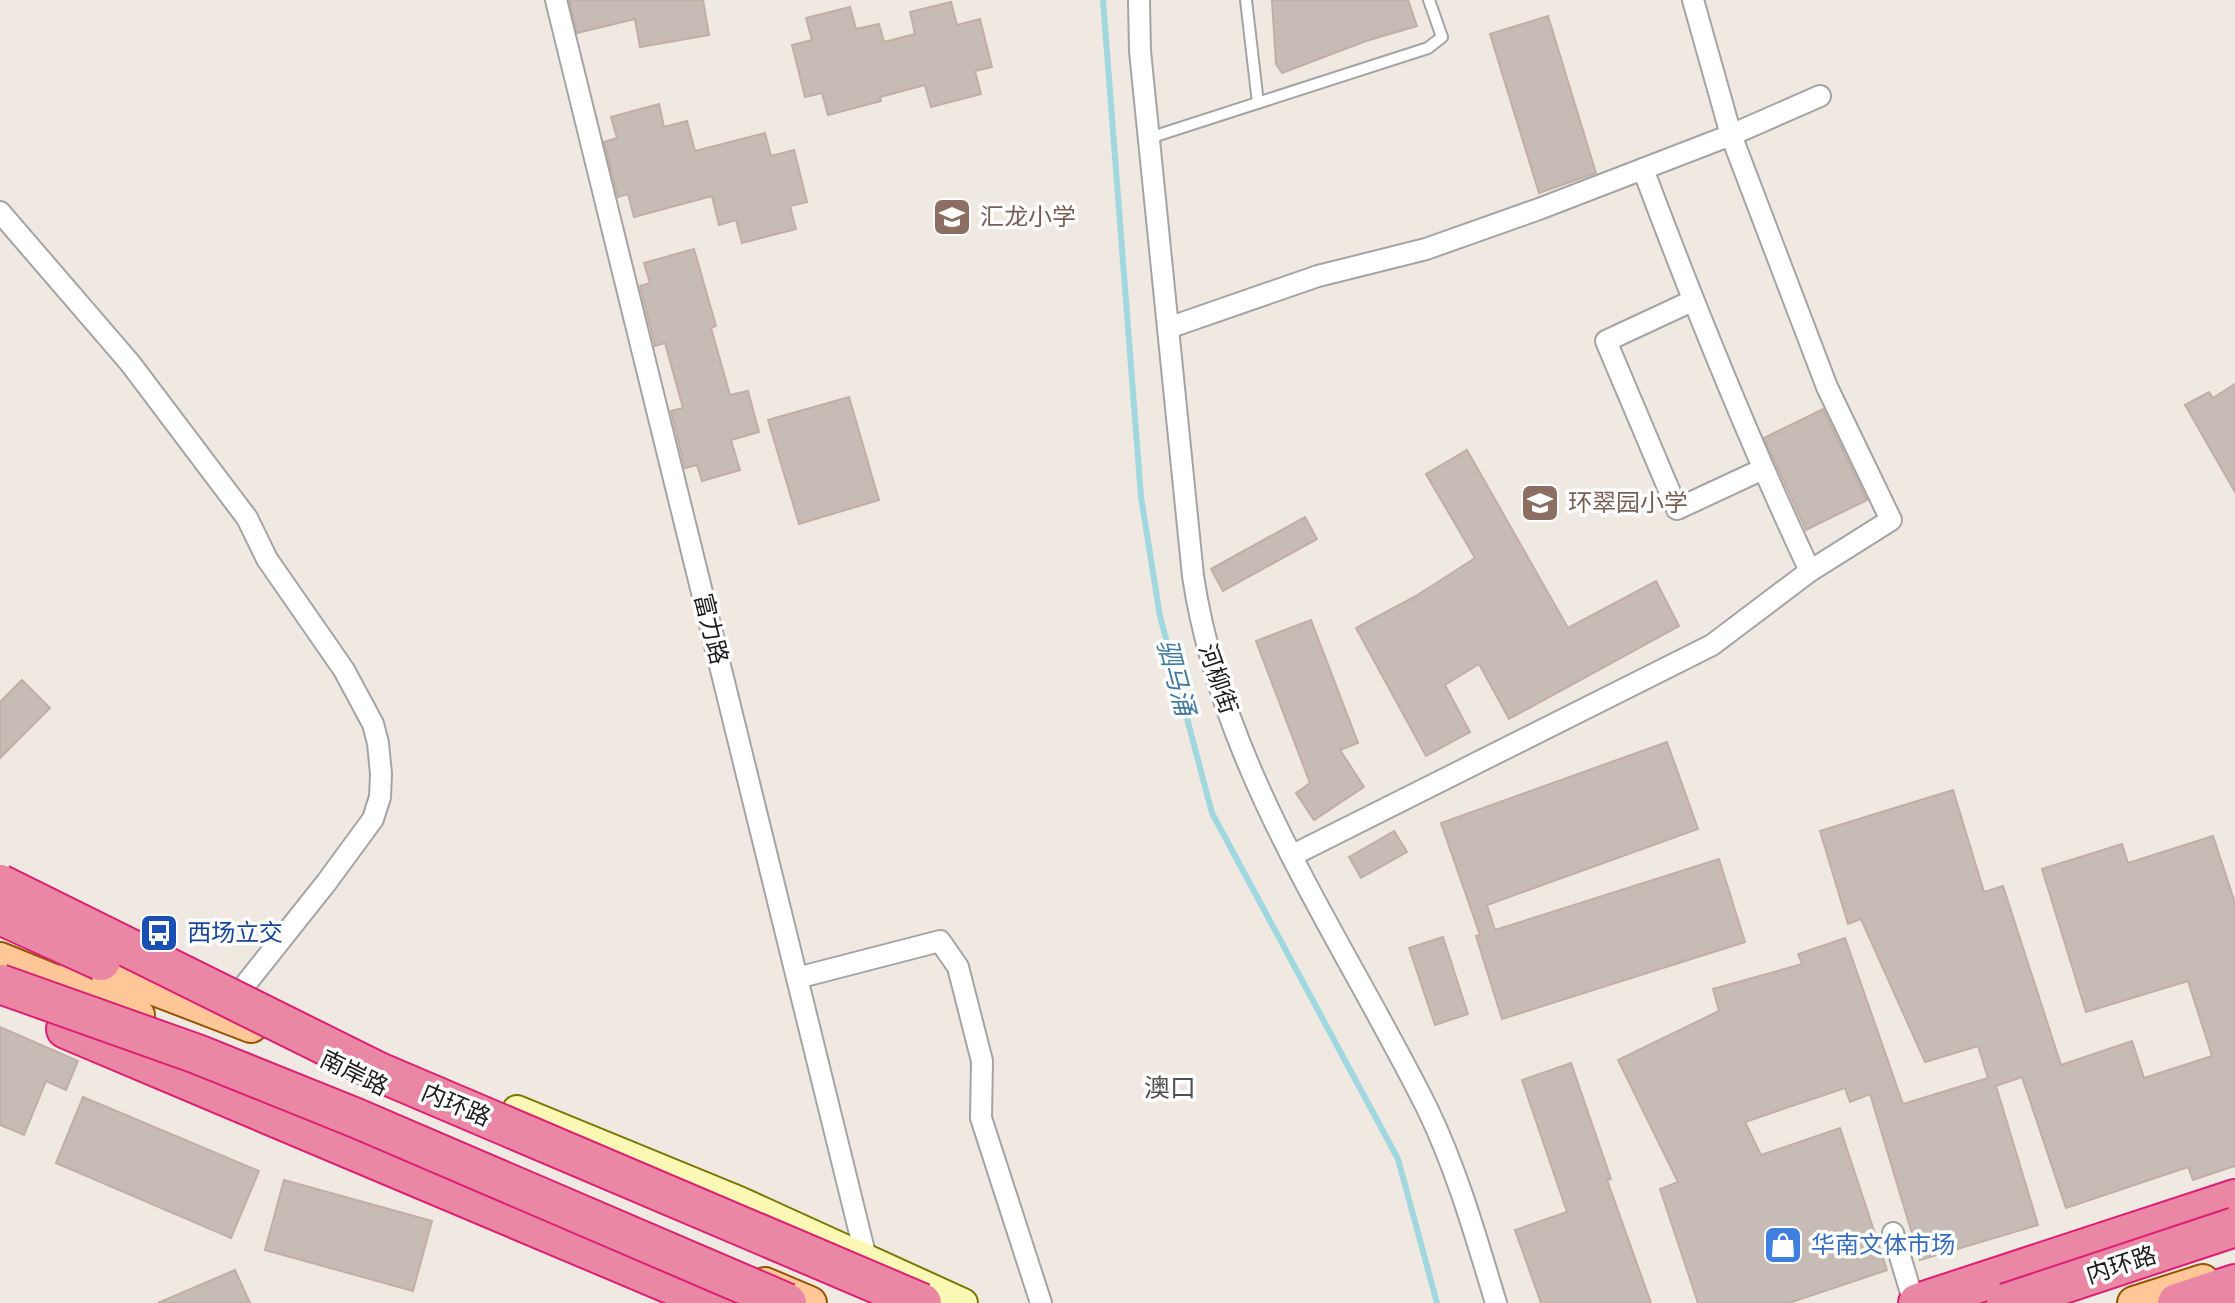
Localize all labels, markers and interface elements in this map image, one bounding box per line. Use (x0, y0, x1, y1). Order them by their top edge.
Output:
school or university icon: 汇龙小学 (931, 196, 973, 238)
place label: 汇龙小学 (980, 203, 1076, 231)
school or university icon: 环翠园小学 (1519, 482, 1561, 524)
place label: 环翠园小学 (1568, 489, 1688, 517)
street label: 富力路 (689, 591, 733, 667)
water label: 驷马涌 (1150, 635, 1201, 722)
street label: 河柳街 (1193, 640, 1243, 718)
bus stop icon: 西场立交 (138, 912, 180, 954)
place label: 西场立交 (187, 919, 283, 947)
street label: 南岸路 (316, 1045, 392, 1101)
district label: 澳口 (1144, 1073, 1196, 1104)
street label: 内环路 (417, 1078, 495, 1132)
shop icon: 华南文体市场 (1762, 1224, 1804, 1266)
place label: 华南文体市场 (1811, 1231, 1955, 1259)
street label: 内环路 (2082, 1241, 2160, 1289)

